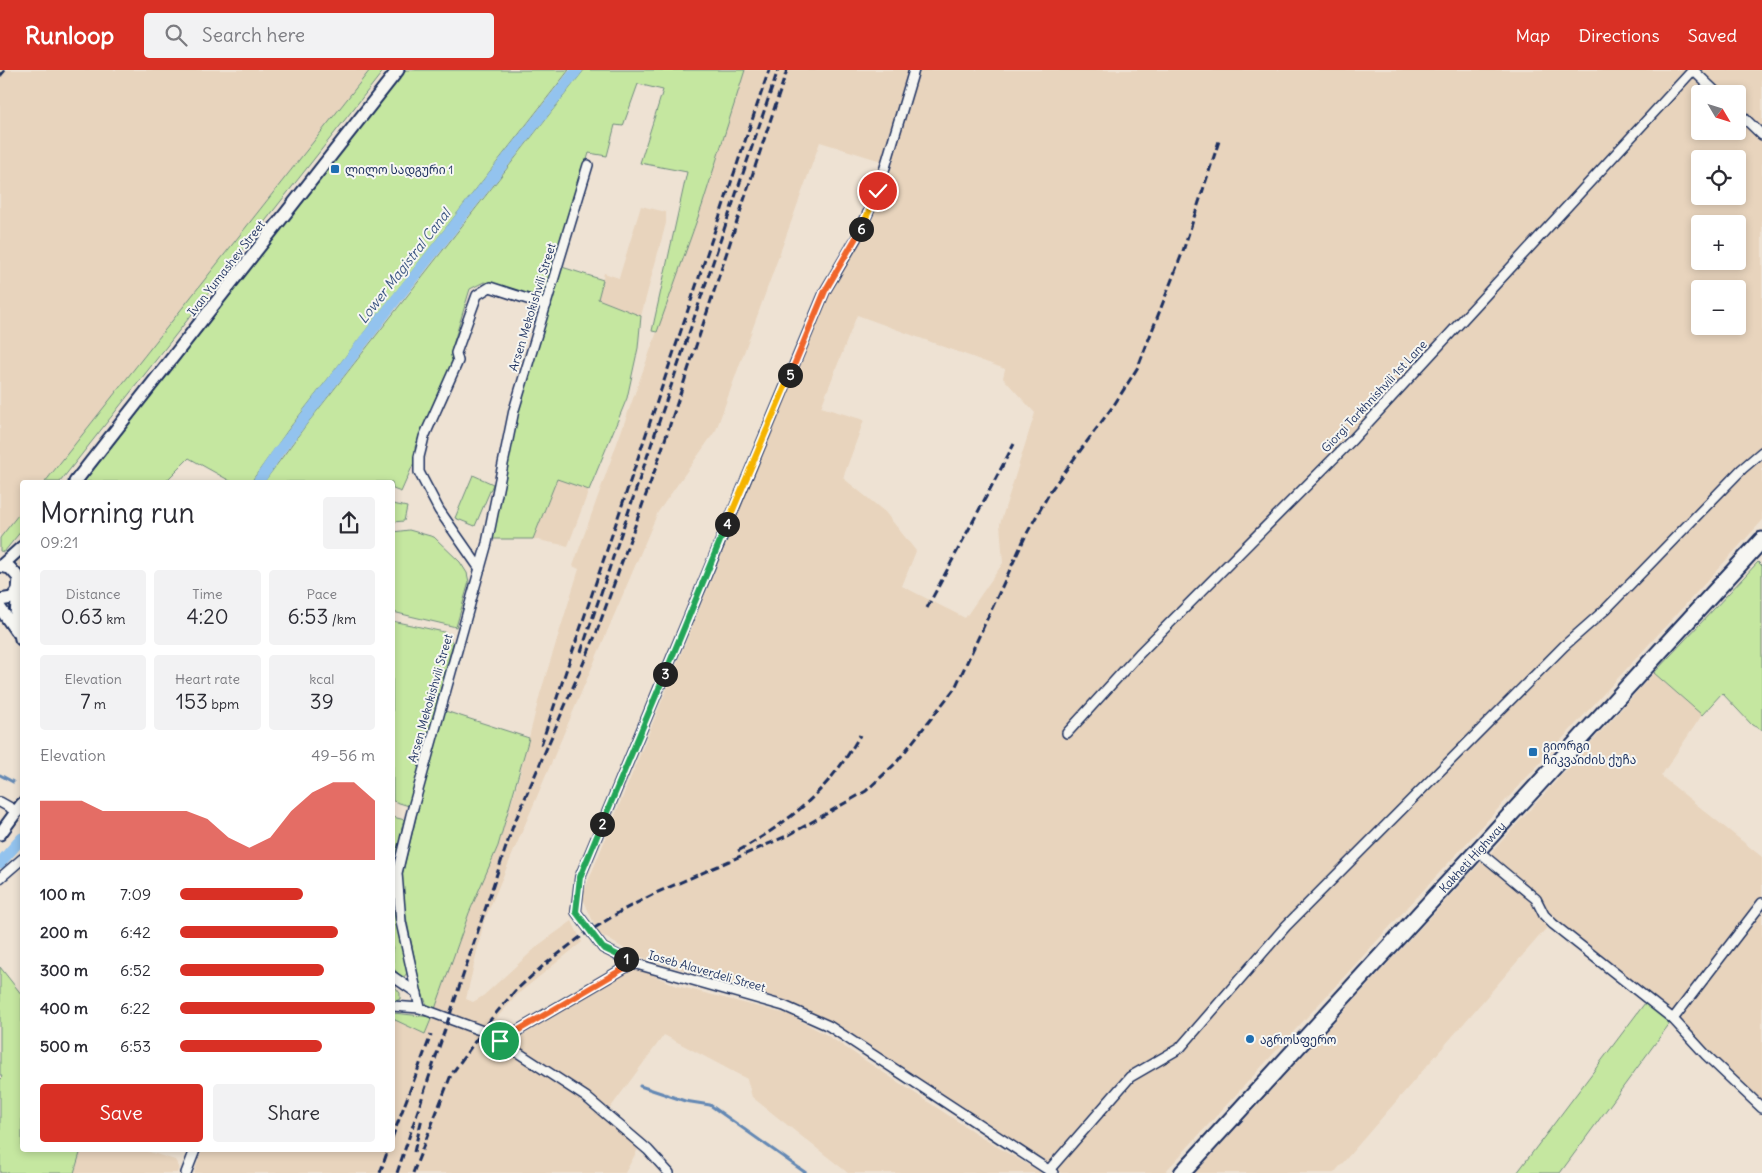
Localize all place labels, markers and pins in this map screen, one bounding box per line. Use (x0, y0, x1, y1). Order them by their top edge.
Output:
place label: ლილო სადგური 1 (345, 162, 453, 178)
marker: ლილო სადგური 1 (329, 163, 341, 175)
pin (857, 170, 899, 212)
pin: 6 (848, 216, 874, 242)
pin: 5 (778, 362, 802, 388)
pin: 4 (714, 512, 740, 536)
pin: 3 (652, 662, 678, 686)
place label: გიორგი ჩიკვაიძის ქუჩა (1543, 738, 1636, 767)
marker: გიორგი ჩიკვაიძის ქუჩა (1527, 746, 1539, 758)
pin: 2 (590, 812, 614, 836)
pin: 1 (614, 946, 638, 972)
pin (479, 1020, 521, 1062)
place label: აგროსფერო (1260, 1032, 1336, 1047)
marker: აგროსფერო (1244, 1033, 1256, 1045)

